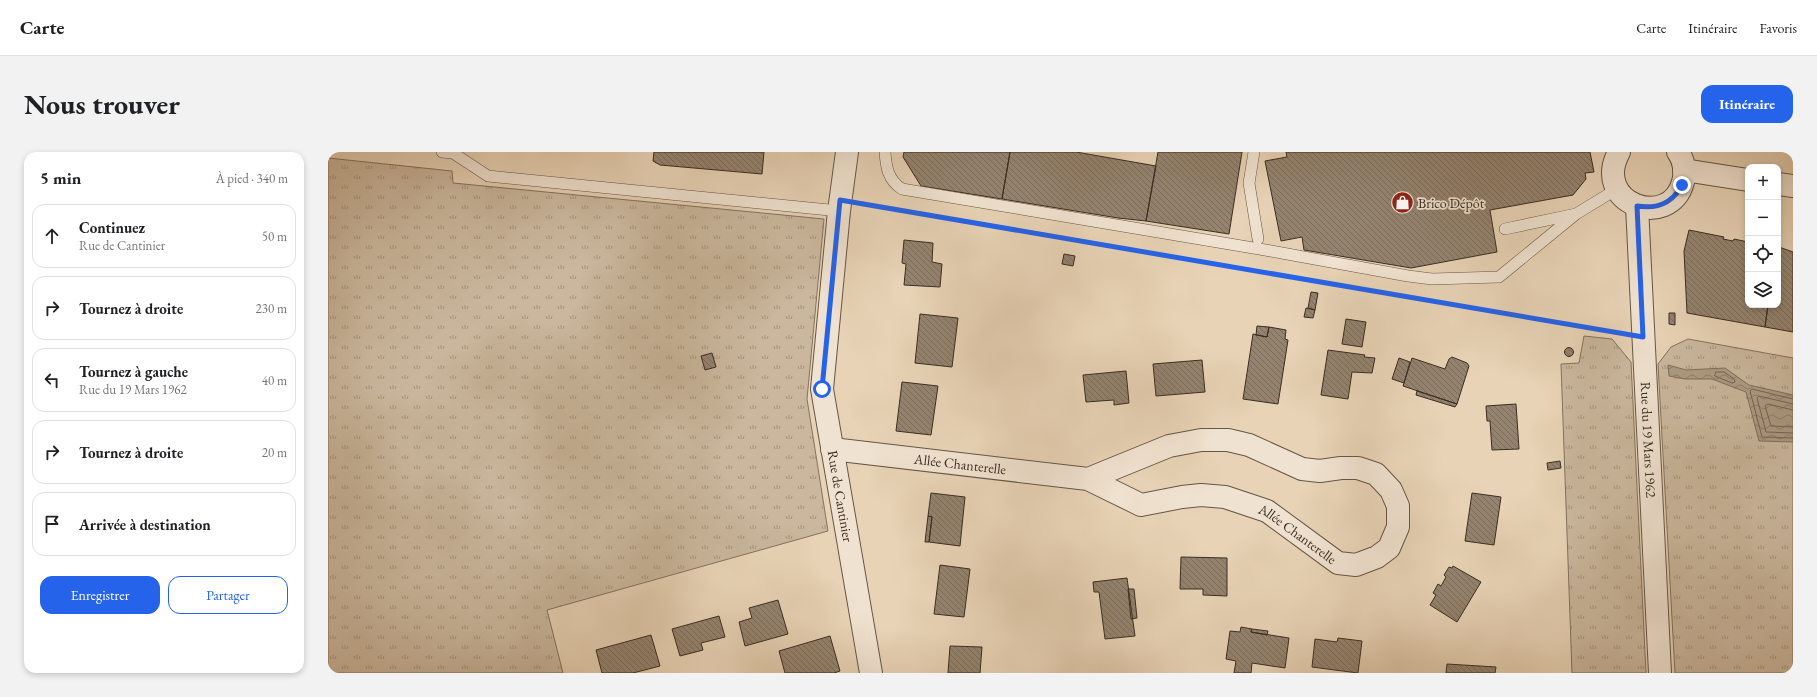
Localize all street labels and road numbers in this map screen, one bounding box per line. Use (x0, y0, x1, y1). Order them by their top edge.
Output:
street label: Rue du 19 Mars 1962 (1637, 381, 1660, 498)
street label: Rue de Cantinier (824, 449, 857, 544)
street label: Allée Chanterelle (912, 450, 1008, 478)
street label: Allée Chanterelle (1255, 500, 1341, 568)

